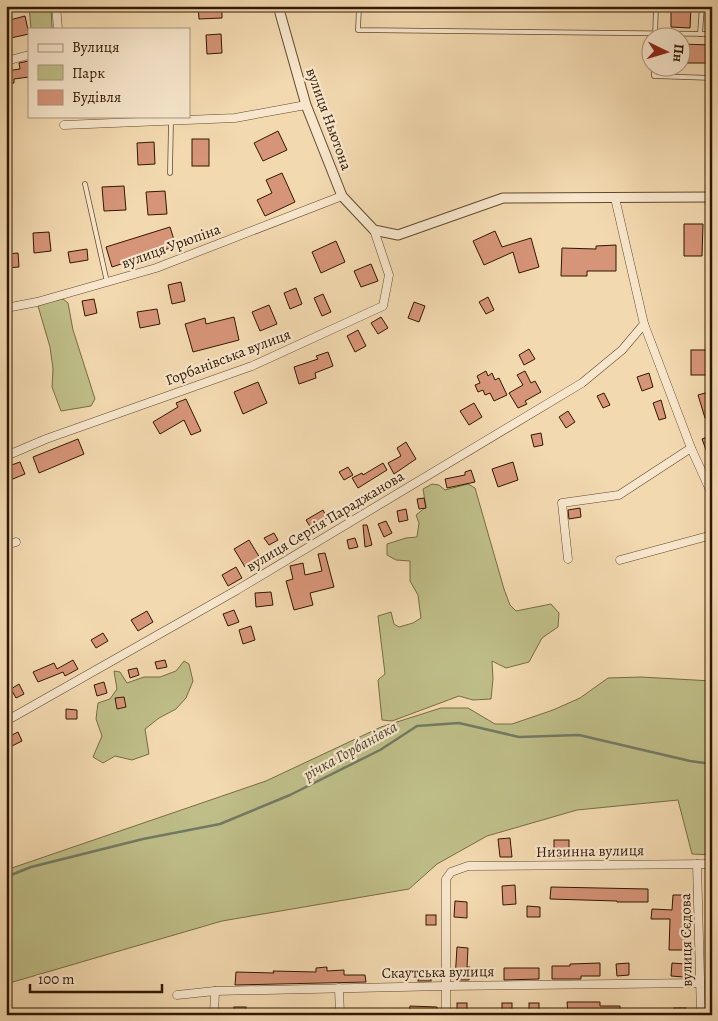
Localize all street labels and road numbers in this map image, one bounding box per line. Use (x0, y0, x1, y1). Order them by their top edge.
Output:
street label: вулиця Ньютона (301, 65, 357, 173)
street label: вулиця Урюпіна (119, 219, 223, 273)
street label: Горбанівська вулиця (162, 324, 294, 390)
street label: вулиця Сергія Параджанова (242, 466, 408, 576)
street label: Низинна вулиця (536, 840, 644, 862)
street label: вулиця Сєдова (675, 893, 697, 987)
street label: Скаутська вулиця (381, 961, 495, 983)

